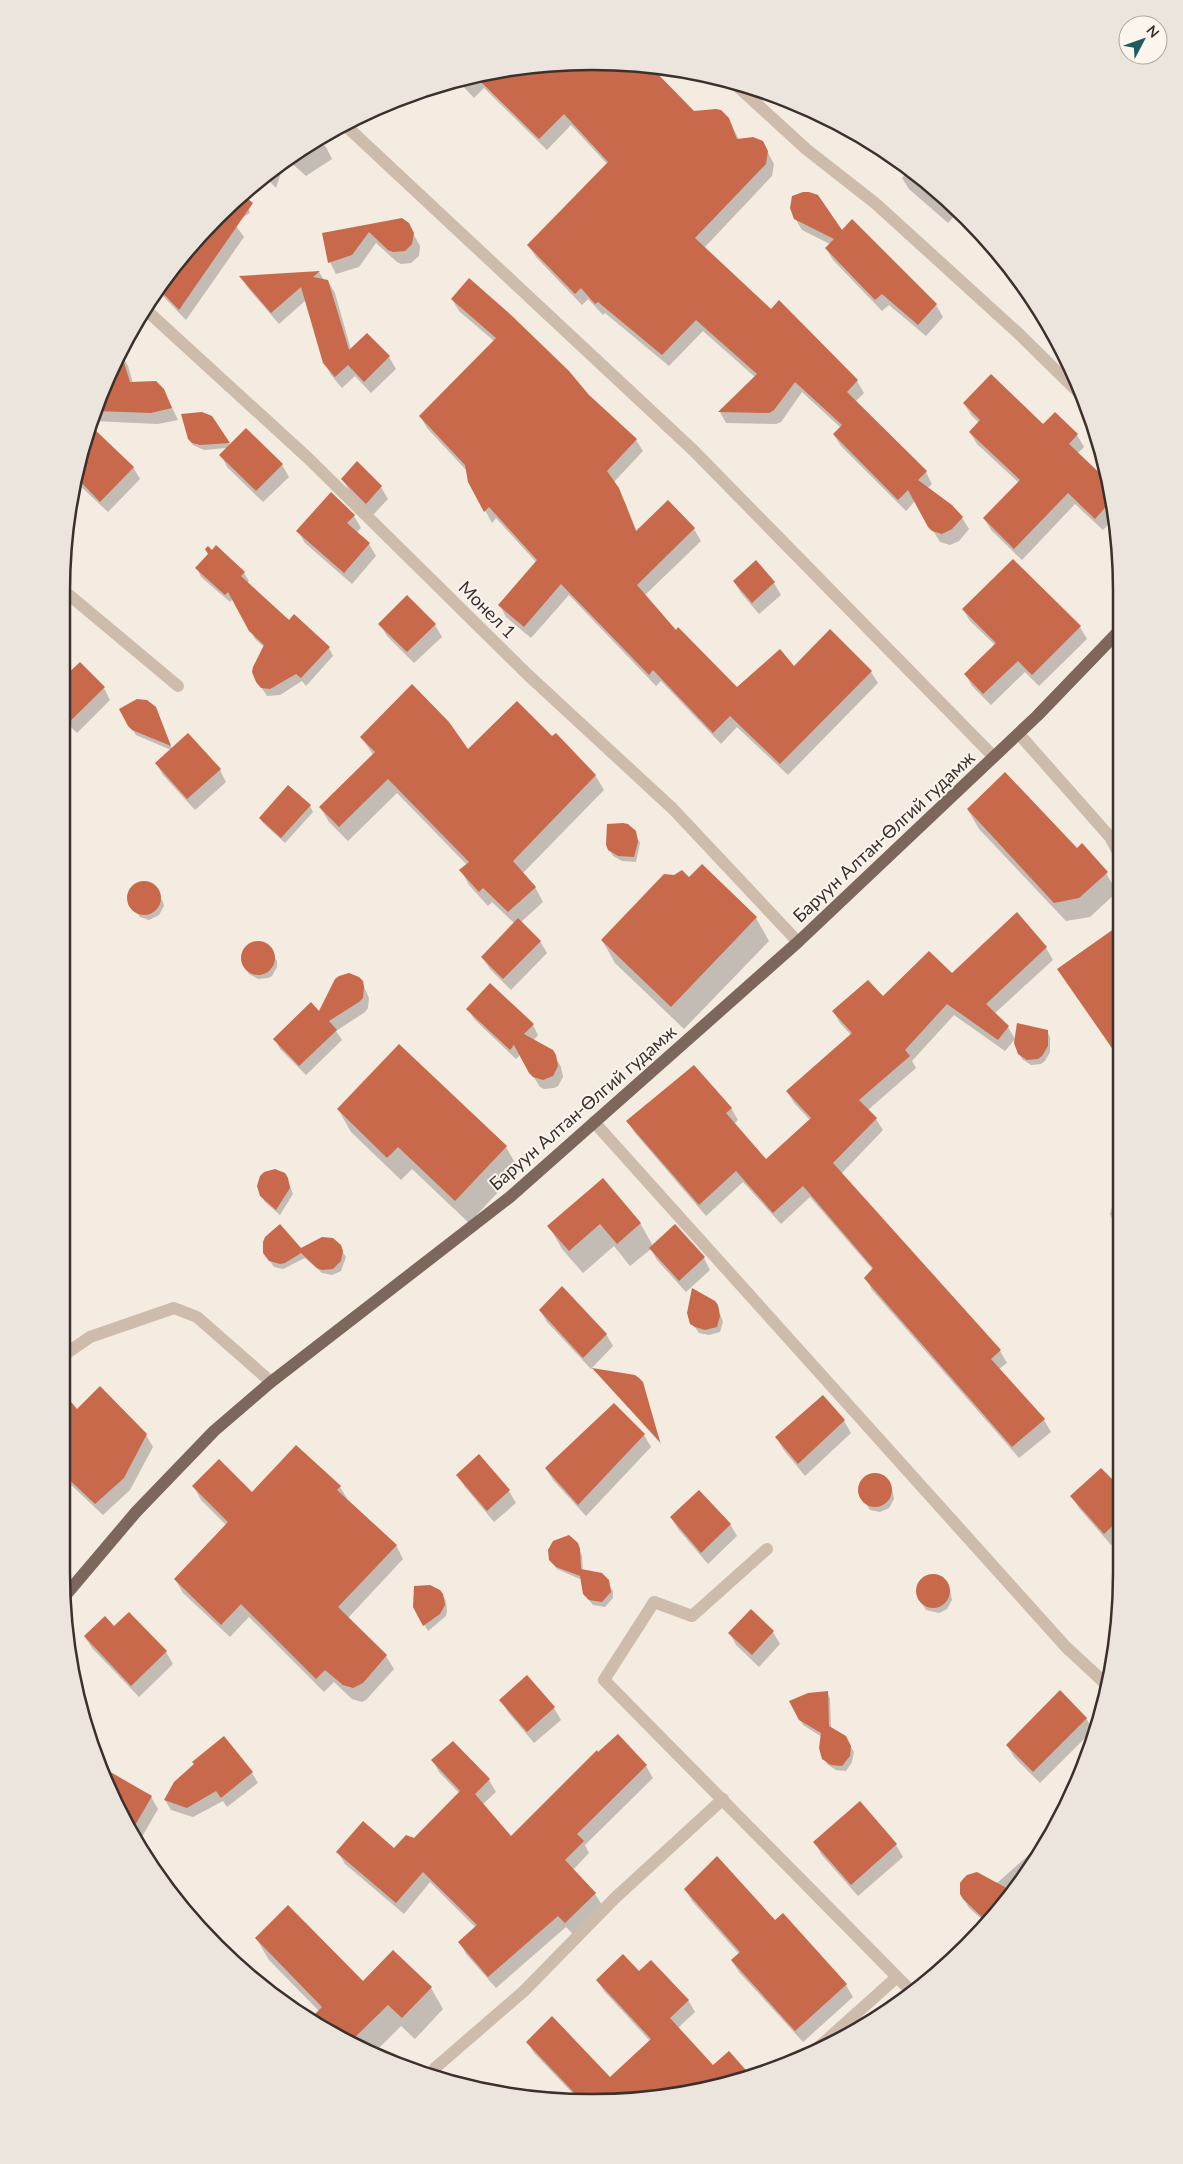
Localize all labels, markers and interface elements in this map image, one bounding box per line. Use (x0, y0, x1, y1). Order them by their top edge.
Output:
north arrow (1118, 15, 1168, 65)
text: N (1143, 21, 1163, 41)
street label: Монел 1 (455, 576, 521, 642)
street label: Баруун Алтан-Өлгий гудамж (788, 746, 979, 926)
street label: Баруун Алтан-Өлгий гудамж (484, 1020, 680, 1194)

